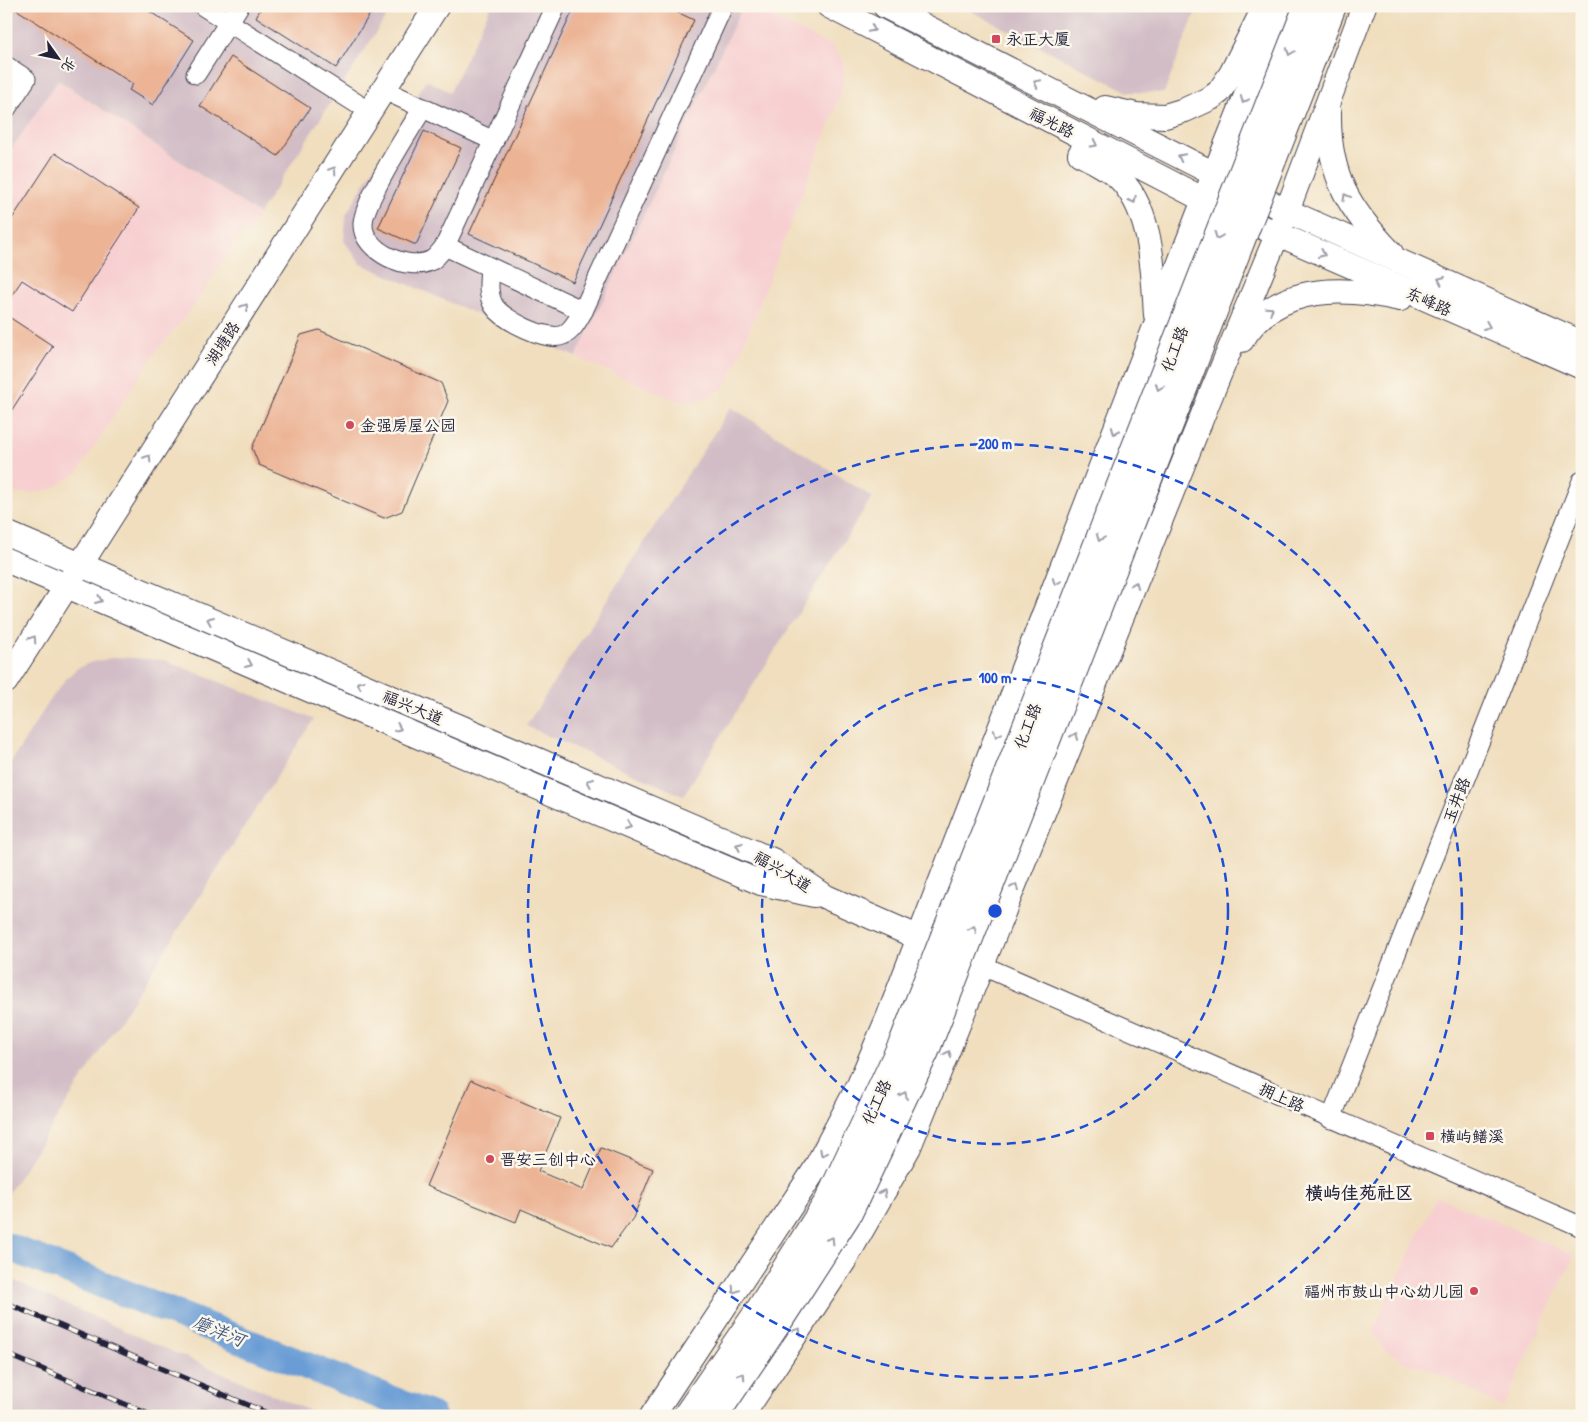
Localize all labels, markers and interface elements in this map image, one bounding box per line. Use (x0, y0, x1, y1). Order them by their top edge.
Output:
one-way arrow (867, 23, 876, 33)
place label: 永正大厦 (1006, 28, 1070, 50)
north arrow (32, 32, 82, 82)
marker: 永正大厦 (990, 33, 1002, 45)
one-way arrow (1286, 47, 1296, 56)
text: 北 (58, 54, 81, 76)
one-way arrow (1033, 79, 1042, 89)
one-way arrow (1240, 95, 1250, 104)
street label: 福光路 (1026, 101, 1078, 143)
one-way arrow (1089, 138, 1098, 148)
one-way arrow (1178, 153, 1187, 163)
one-way arrow (327, 166, 336, 175)
one-way arrow (1126, 194, 1136, 203)
one-way arrow (1342, 194, 1352, 203)
one-way arrow (1214, 231, 1224, 240)
one-way arrow (1317, 247, 1326, 258)
one-way arrow (1437, 276, 1446, 287)
street label: 东峰路 (1403, 281, 1455, 321)
one-way arrow (239, 303, 249, 312)
one-way arrow (1264, 307, 1274, 316)
street label: 湖塘路 (200, 317, 244, 369)
one-way arrow (1482, 320, 1491, 331)
street label: 化工路 (1155, 323, 1193, 375)
one-way arrow (1155, 382, 1165, 391)
place label: 金强房屋公园 (360, 414, 456, 436)
marker: 金强房屋公园 (344, 419, 356, 431)
one-way arrow (1111, 426, 1121, 435)
text: 200 m (978, 433, 1012, 454)
one-way arrow (142, 455, 152, 464)
one-way arrow (1096, 534, 1106, 542)
one-way arrow (1052, 577, 1062, 586)
one-way arrow (1129, 581, 1139, 590)
one-way arrow (94, 594, 103, 605)
one-way arrow (206, 616, 215, 627)
one-way arrow (26, 636, 36, 645)
one-way arrow (244, 658, 253, 669)
text: 100 m (979, 667, 1011, 688)
one-way arrow (356, 680, 365, 691)
street label: 福兴大道 (379, 684, 447, 730)
street label: 化工路 (1008, 700, 1046, 752)
one-way arrow (393, 722, 402, 733)
one-way arrow (993, 729, 1003, 737)
one-way arrow (1068, 732, 1079, 741)
street label: 玉井路 (1437, 774, 1475, 826)
one-way arrow (586, 778, 594, 788)
one-way arrow (623, 820, 632, 831)
one-way arrow (735, 841, 744, 852)
street label: 福兴大道 (750, 845, 816, 897)
one-way arrow (1008, 883, 1019, 892)
centre of rings (986, 902, 1004, 920)
one-way arrow (967, 925, 977, 934)
one-way arrow (941, 1050, 952, 1059)
street label: 化工路 (856, 1076, 896, 1128)
street label: 拥上路 (1256, 1077, 1308, 1117)
one-way arrow (898, 1091, 908, 1100)
place label: 横屿鳝溪 (1440, 1125, 1504, 1147)
marker: 横屿鳝溪 (1424, 1130, 1436, 1142)
place label: 晋安三创中心 (500, 1148, 596, 1170)
one-way arrow (819, 1148, 829, 1157)
marker: 晋安三创中心 (484, 1153, 496, 1165)
district label: 横屿佳苑社区 (1305, 1180, 1413, 1205)
one-way arrow (876, 1189, 886, 1198)
one-way arrow (824, 1236, 834, 1245)
place label: 福州市鼓山中心幼儿园 (1304, 1280, 1464, 1302)
one-way arrow (732, 1284, 741, 1294)
marker: 福州市鼓山中心幼儿园 (1468, 1285, 1480, 1297)
water label: 磨洋河 (189, 1309, 252, 1353)
one-way arrow (792, 1328, 801, 1337)
one-way arrow (736, 1372, 745, 1381)

